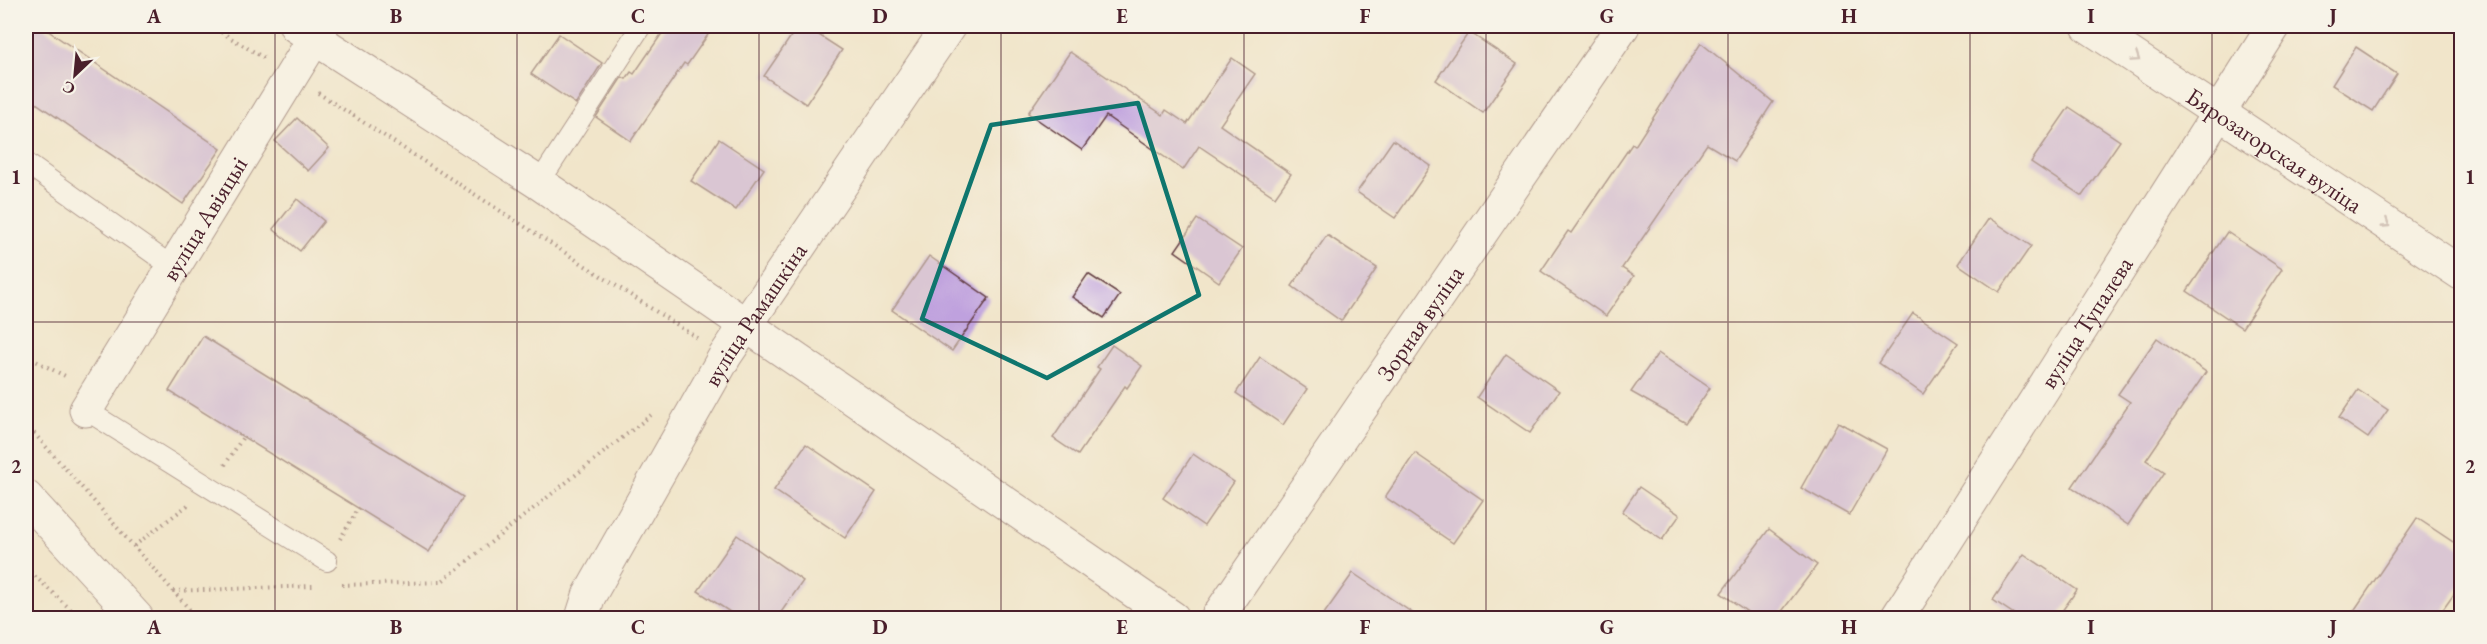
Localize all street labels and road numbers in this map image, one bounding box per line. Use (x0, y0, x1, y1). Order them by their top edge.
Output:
street label: Бярозагорская вуліца (2181, 80, 2369, 220)
street label: вуліца Авіяцыі (154, 150, 254, 286)
street label: вуліца Рамашкіна (696, 236, 813, 392)
street label: вуліца Тупалева (2032, 250, 2139, 394)
street label: Зорная вуліца (1369, 259, 1470, 387)

